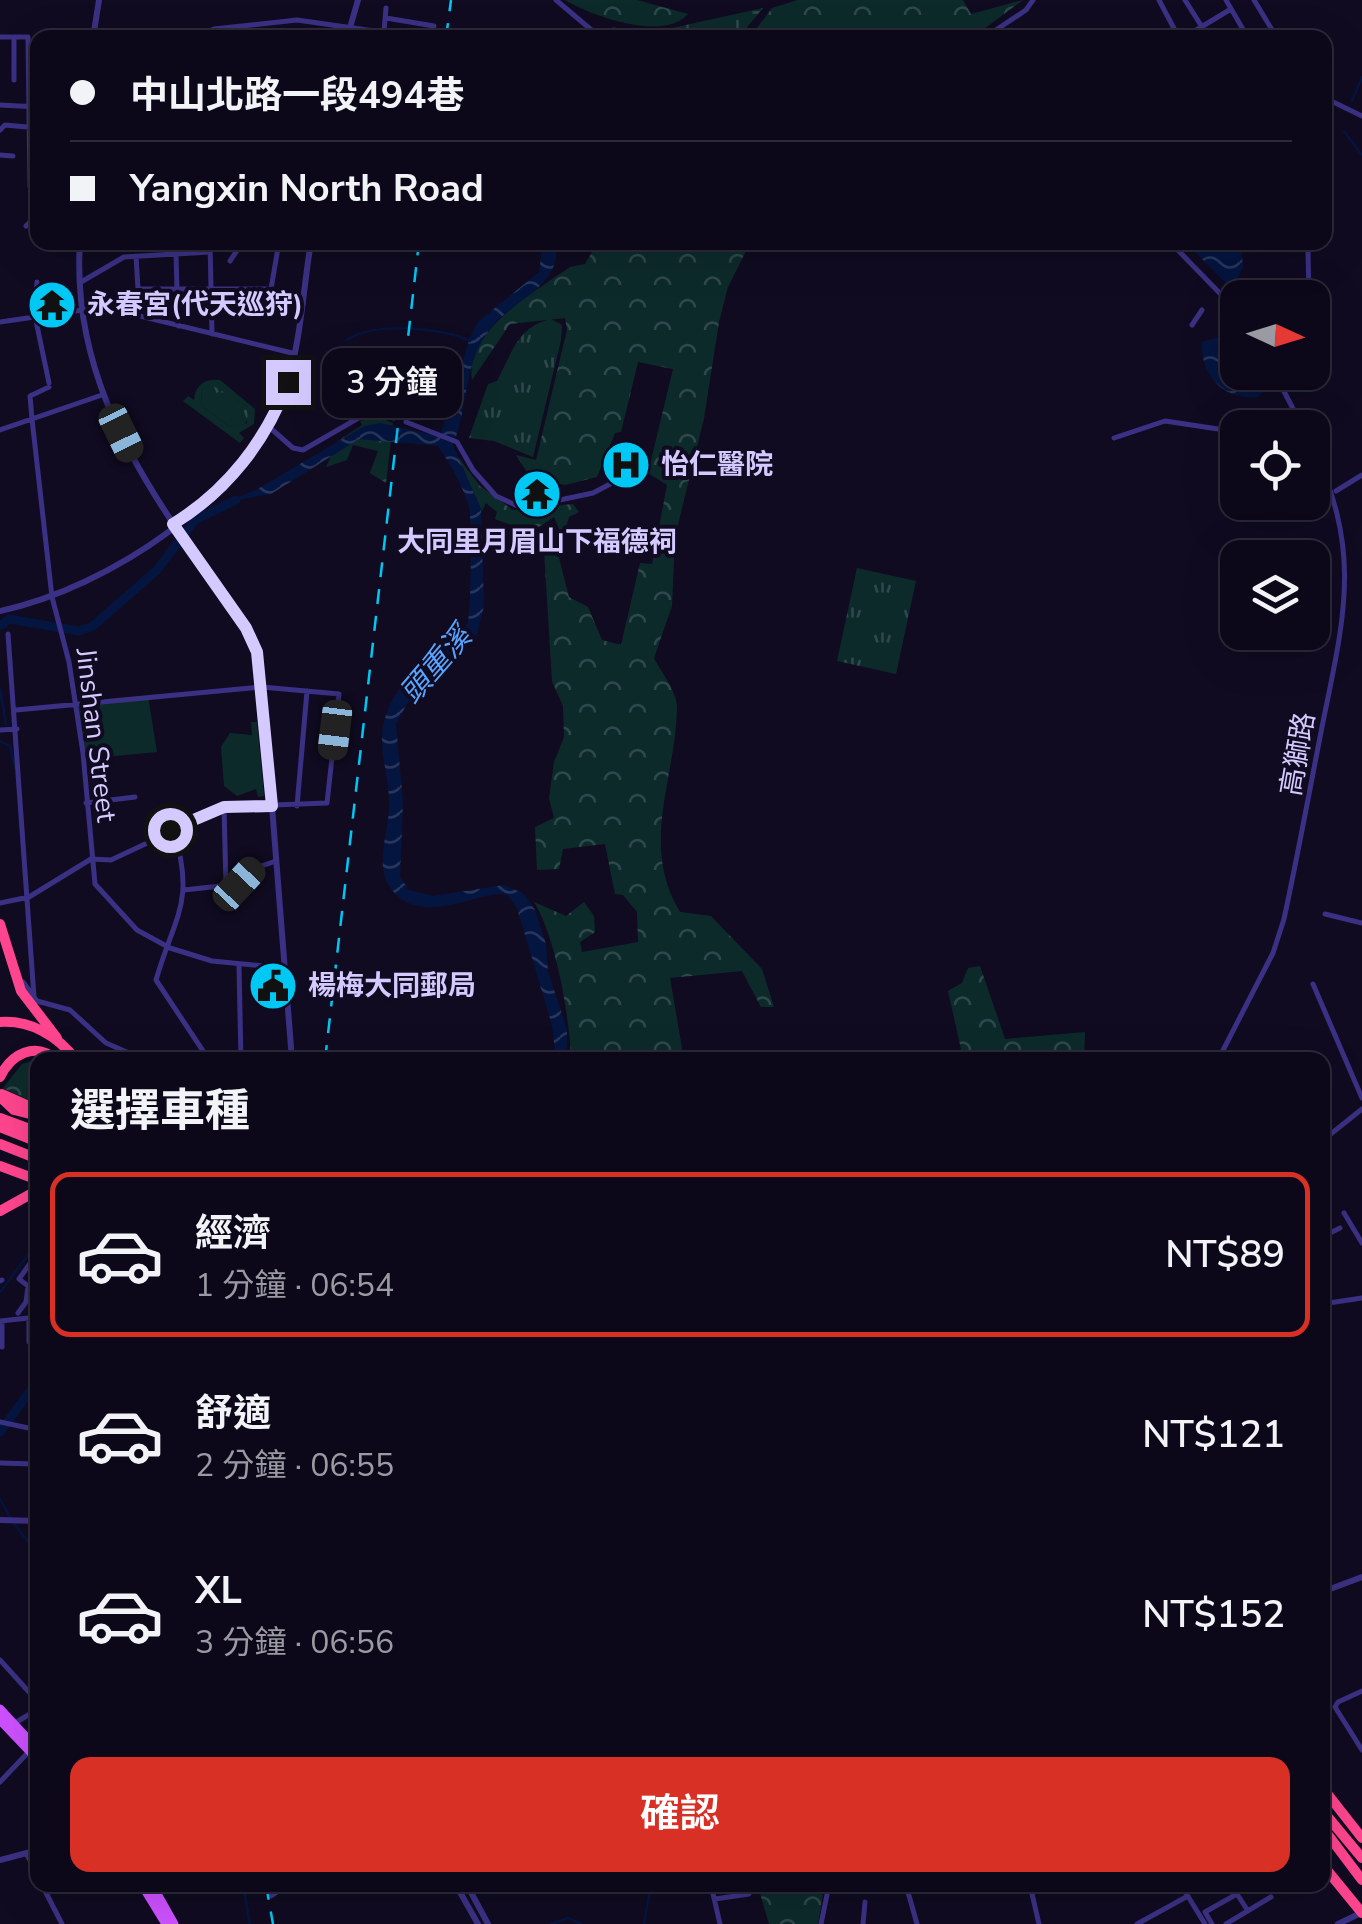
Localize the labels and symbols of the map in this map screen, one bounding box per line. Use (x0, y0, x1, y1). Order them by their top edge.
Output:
temple icon: 永春宮(代天巡狩) (26, 279, 78, 331)
north arrow (1220, 280, 1330, 390)
place label: 永春宮(代天巡狩) (87, 286, 303, 324)
callout: 3 分鐘 (323, 347, 463, 417)
route end (266, 360, 311, 405)
car (94, 399, 148, 467)
hospital icon: 怡仁醫院 (600, 439, 652, 491)
place label: 怡仁醫院 (661, 446, 773, 484)
temple icon: 大同里月眉山下福德祠 (511, 468, 563, 520)
place label: 大同里月眉山下福德祠 (397, 523, 677, 561)
water label: 頭重溪 (391, 615, 484, 712)
street label: Jinshan Street (66, 645, 126, 824)
car (316, 698, 354, 762)
street label: 高獅路 (1272, 709, 1324, 799)
route start (148, 808, 193, 853)
car (208, 852, 270, 916)
public building icon: 楊梅大同郵局 (247, 960, 299, 1012)
place label: 楊梅大同郵局 (308, 967, 476, 1005)

